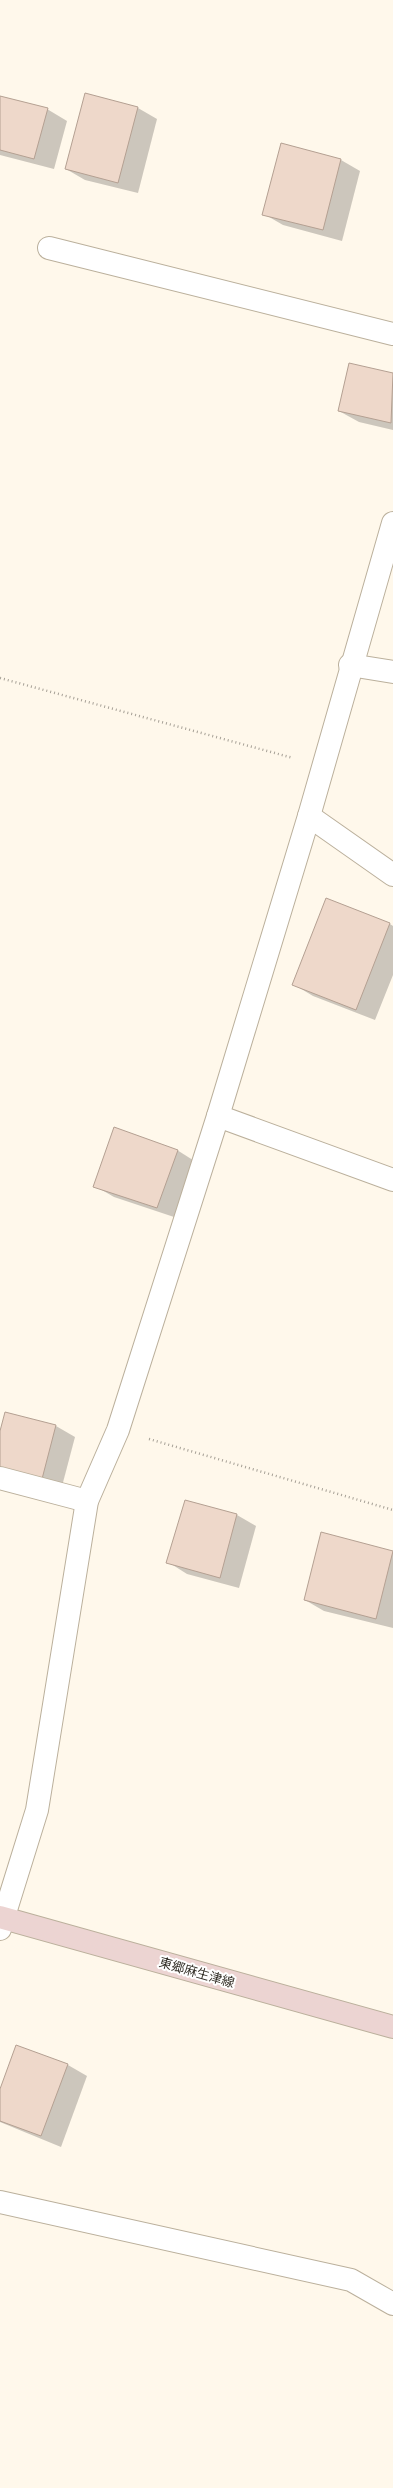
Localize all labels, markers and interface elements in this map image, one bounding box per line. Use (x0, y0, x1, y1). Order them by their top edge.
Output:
street label: 東郷麻生津線 (157, 1954, 237, 1990)

